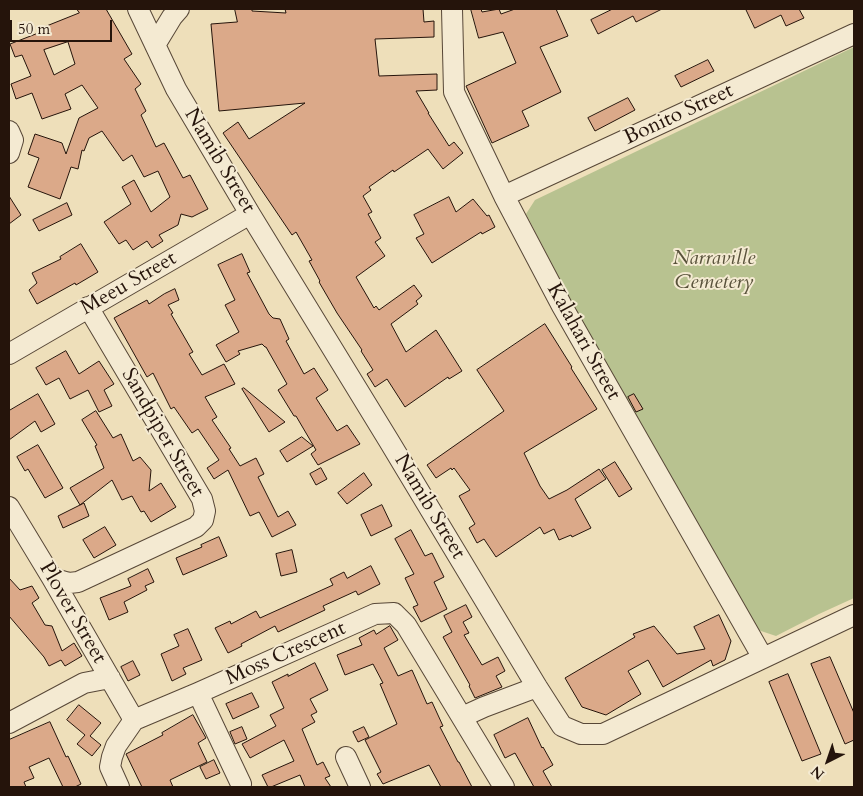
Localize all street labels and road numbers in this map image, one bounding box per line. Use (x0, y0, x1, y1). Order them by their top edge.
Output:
street label: Bonito Street (620, 79, 738, 151)
street label: Namib Street (178, 104, 260, 218)
street label: Meeu Street (77, 246, 181, 322)
street label: Kalahari Street (541, 279, 625, 405)
street label: Sandpiper Street (115, 364, 209, 502)
street label: Namib Street (388, 450, 470, 564)
street label: Plover Street (33, 558, 111, 668)
street label: Moss Crescent (222, 616, 350, 692)

